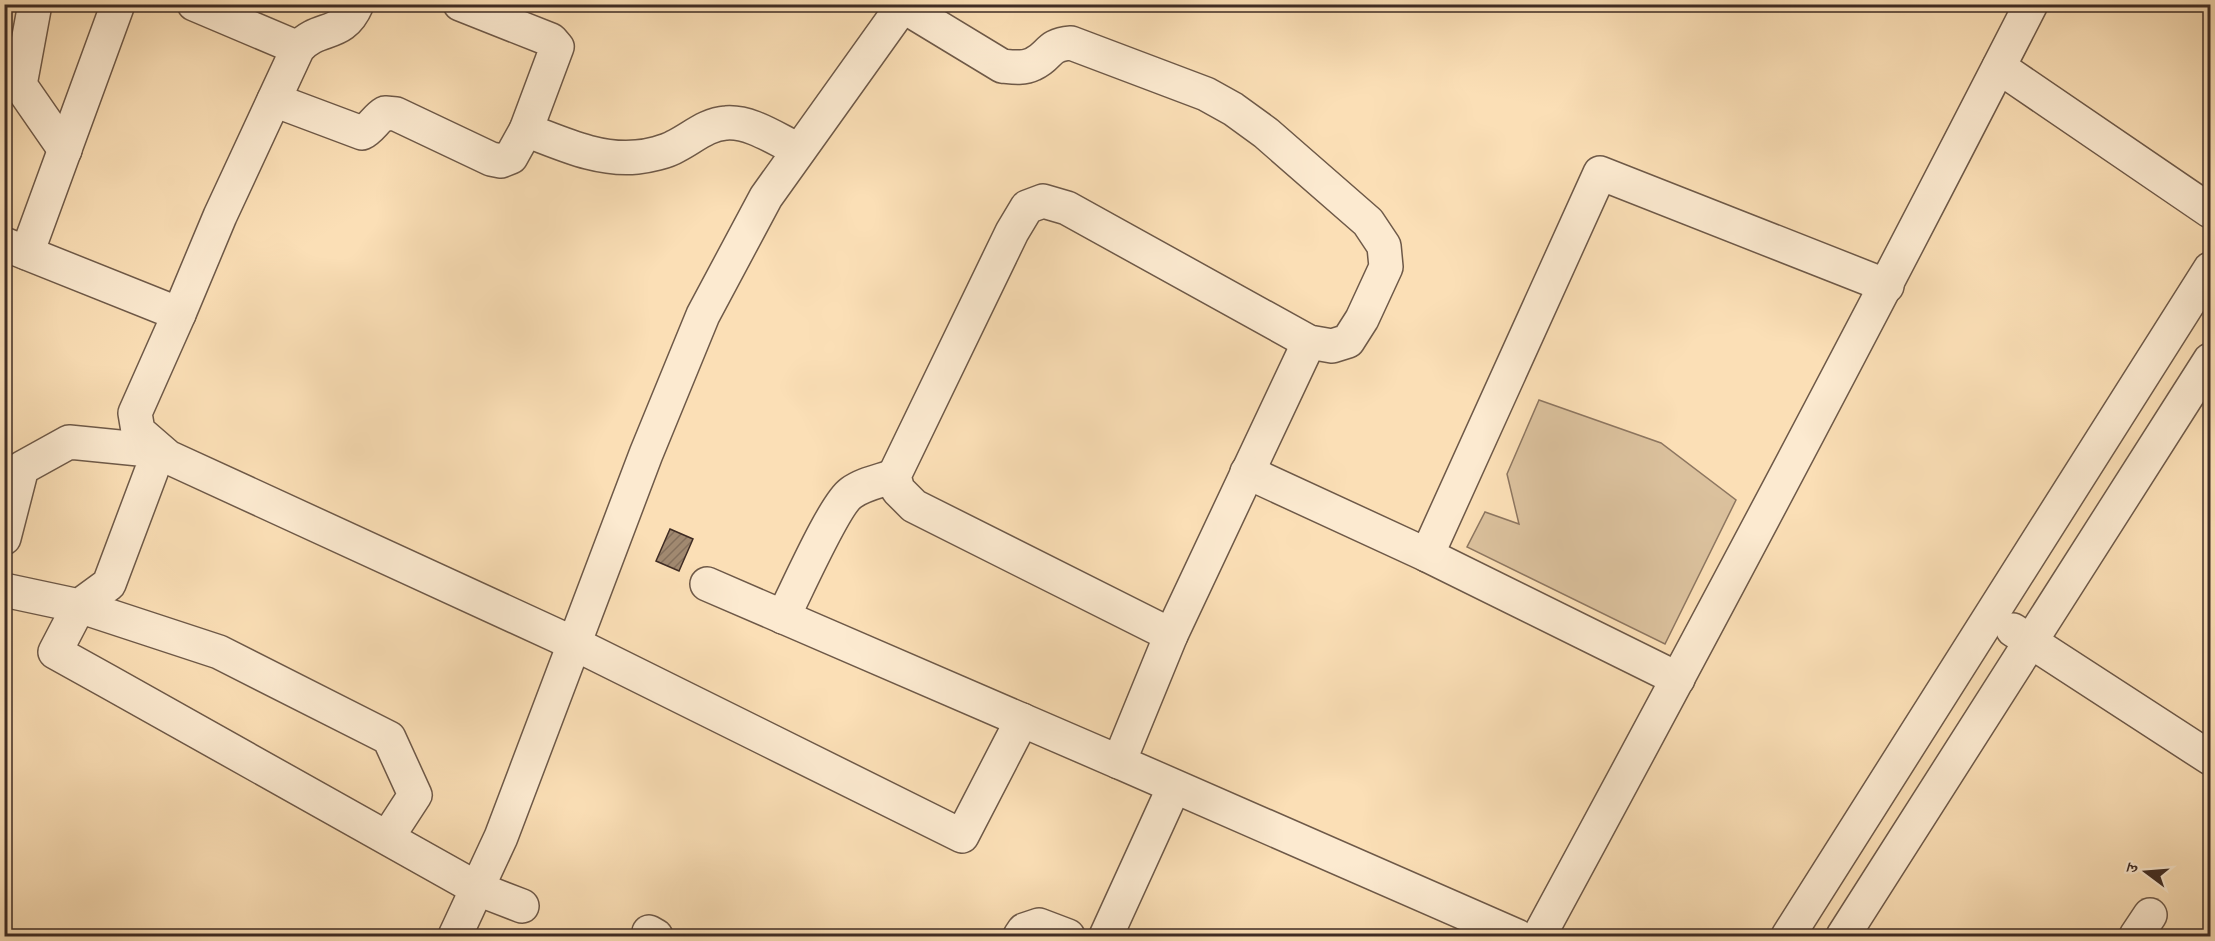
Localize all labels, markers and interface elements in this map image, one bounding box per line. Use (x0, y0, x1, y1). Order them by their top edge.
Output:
north arrow (2116, 842, 2176, 902)
text: उ (2122, 860, 2144, 876)

